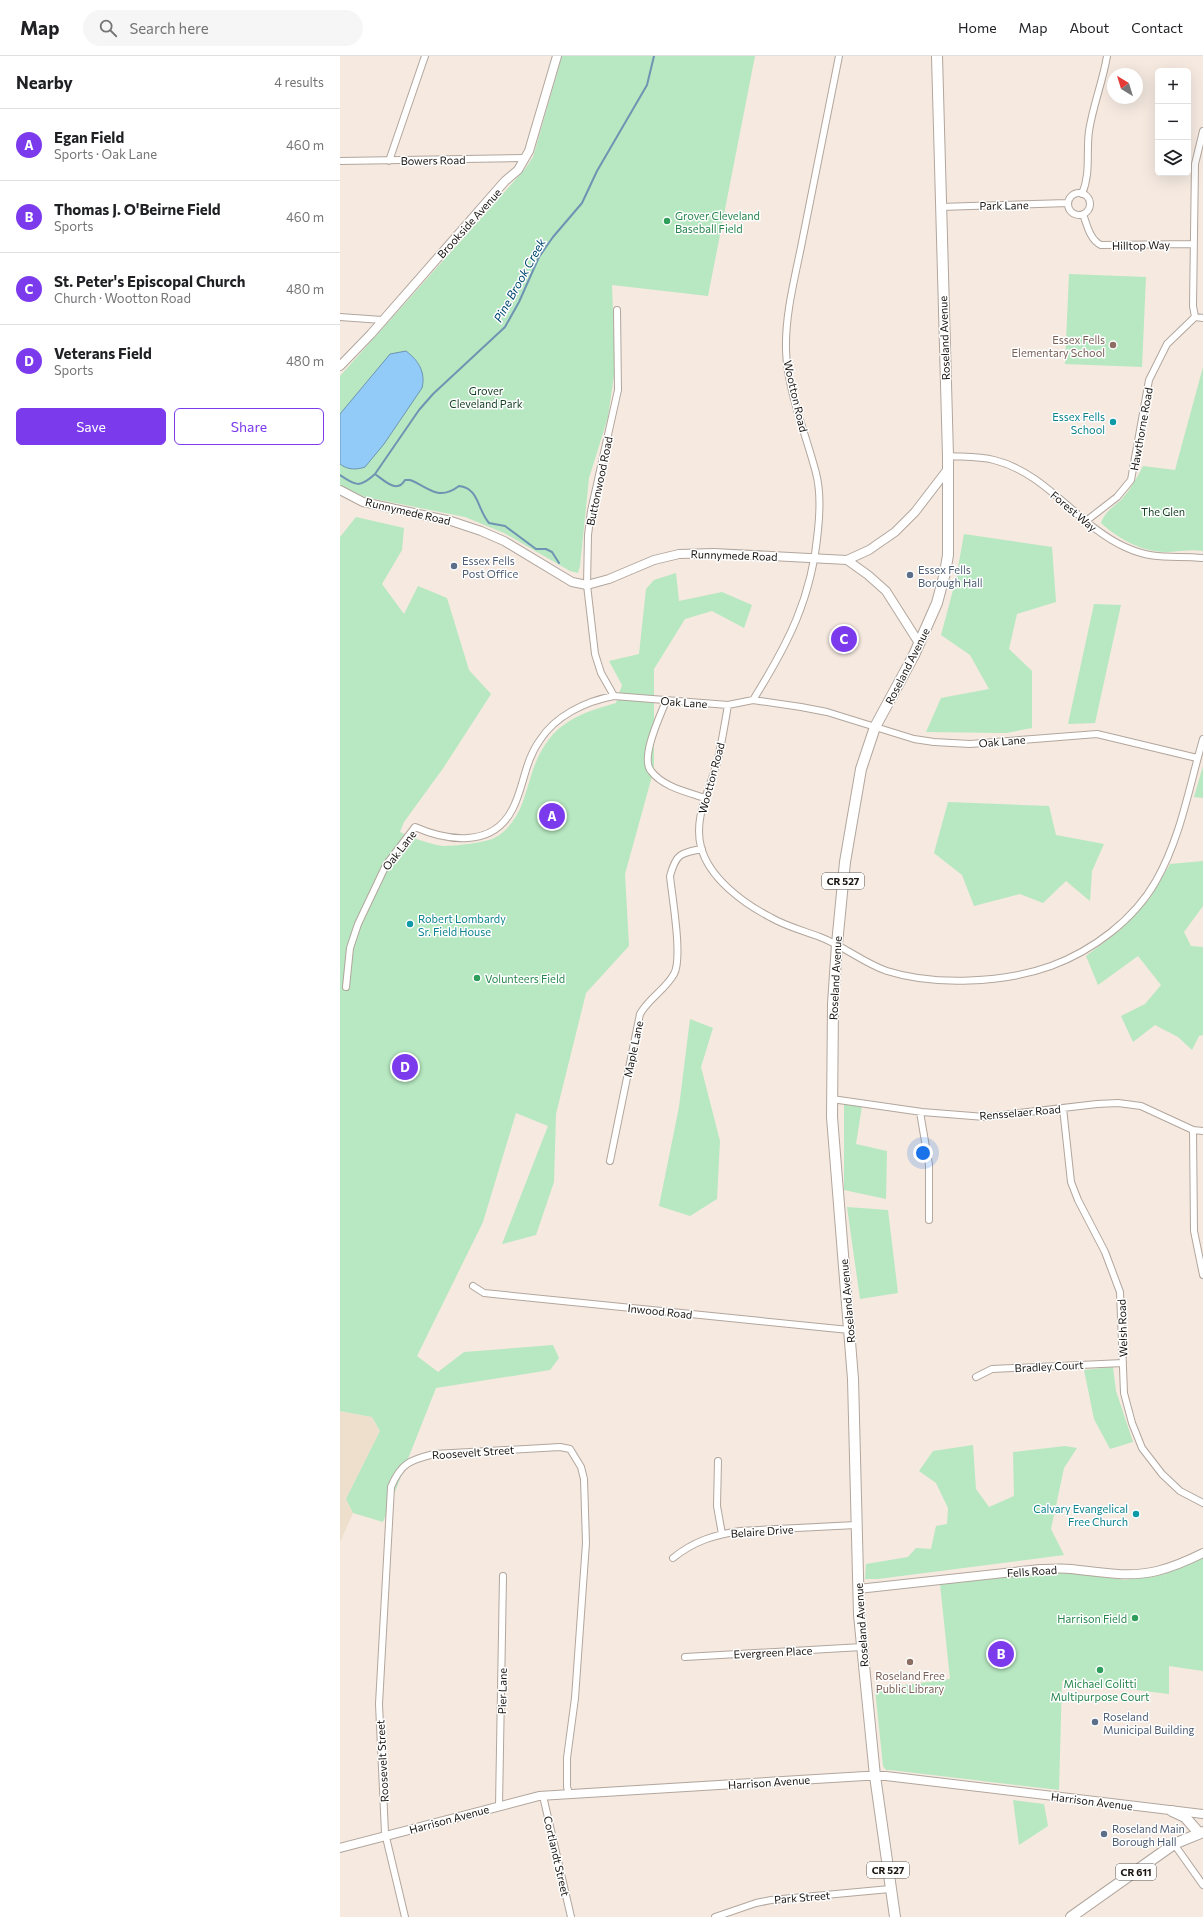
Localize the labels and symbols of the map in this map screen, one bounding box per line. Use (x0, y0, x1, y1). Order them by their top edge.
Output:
north arrow (1107, 68, 1143, 104)
street label: Bowers Road (400, 153, 466, 167)
street label: Brookside Avenue (434, 185, 504, 260)
street label: Park Lane (979, 198, 1029, 212)
place label: Grover Cleveland Baseball Field (675, 209, 760, 235)
marker: Grover Cleveland Baseball Field (662, 216, 672, 226)
water label: Pine Brook Creek (490, 235, 548, 324)
street label: Hilltop Way (1112, 238, 1171, 252)
street label: Roseland Avenue (936, 295, 952, 380)
place label: Essex Fells Elementary School (1012, 333, 1105, 359)
marker: Essex Fells Elementary School (1108, 340, 1118, 350)
street label: Wootton Road (781, 359, 811, 433)
park label: Grover Cleveland Park (449, 384, 523, 410)
street label: Hawthorne Road (1127, 386, 1155, 472)
place label: Essex Fells School (1052, 410, 1105, 436)
marker: Essex Fells School (1108, 417, 1118, 427)
street label: Buttonwood Road (583, 435, 615, 527)
street label: Forest Way (1048, 488, 1100, 534)
street label: Runnymede Road (364, 495, 452, 527)
park label: The Glen (1141, 505, 1185, 518)
street label: Runnymede Road (690, 547, 778, 563)
place label: Essex Fells Post Office (462, 554, 518, 580)
marker: Essex Fells Post Office (449, 561, 459, 571)
place label: Essex Fells Borough Hall (918, 563, 983, 589)
marker: Essex Fells Borough Hall (905, 570, 915, 580)
pin: C (831, 624, 857, 654)
street label: Roseland Avenue (882, 625, 932, 706)
street label: Oak Lane (660, 694, 708, 710)
street label: Oak Lane (978, 732, 1026, 750)
street label: Wootton Road (695, 741, 727, 815)
pin: A (539, 801, 565, 831)
street label: Oak Lane (379, 827, 419, 873)
road number: CR 527 (822, 873, 864, 889)
place label: Robert Lombardy Sr. Field House (418, 912, 506, 938)
marker: Robert Lombardy Sr. Field House (405, 919, 415, 929)
street label: Roseland Avenue (826, 935, 844, 1020)
place label: Volunteers Field (485, 972, 565, 985)
marker: Volunteers Field (472, 973, 482, 983)
street label: Maple Lane (621, 1019, 645, 1078)
pin: D (392, 1052, 418, 1082)
street label: Rensselaer Road (979, 1102, 1061, 1122)
your location (913, 1143, 933, 1163)
street label: Roseland Avenue (837, 1258, 857, 1344)
street label: Welsh Road (1114, 1299, 1130, 1357)
street label: Inwood Road (627, 1301, 693, 1321)
street label: Bradley Court (1014, 1358, 1084, 1374)
street label: Roosevelt Street (431, 1443, 515, 1461)
place label: Calvary Evangelical Free Church (1033, 1502, 1128, 1528)
marker: Calvary Evangelical Free Church (1131, 1509, 1141, 1519)
street label: Belaire Drive (730, 1522, 794, 1540)
street label: Fells Road (1006, 1563, 1058, 1579)
street label: Roseland Avenue (852, 1582, 870, 1667)
place label: Harrison Field (1057, 1612, 1127, 1625)
marker: Harrison Field (1130, 1613, 1140, 1623)
pin: B (988, 1639, 1014, 1669)
street label: Evergreen Place (733, 1643, 813, 1661)
marker: Roseland Free Public Library (905, 1657, 915, 1667)
marker: Michael Colitti Multipurpose Court (1095, 1665, 1105, 1675)
street label: Pier Lane (495, 1668, 509, 1714)
place label: Roseland Free Public Library (875, 1669, 945, 1695)
place label: Michael Colitti Multipurpose Court (1051, 1677, 1150, 1703)
place label: Roseland Municipal Building (1103, 1710, 1195, 1736)
marker: Roseland Municipal Building (1090, 1717, 1100, 1727)
street label: Roosevelt Street (373, 1719, 391, 1803)
street label: Harrison Avenue (728, 1773, 811, 1791)
street label: Harrison Avenue (1050, 1790, 1134, 1812)
street label: Harrison Avenue (408, 1802, 491, 1836)
street label: Cortlandt Street (541, 1815, 573, 1898)
place label: Roseland Main Borough Hall (1112, 1822, 1185, 1848)
marker: Roseland Main Borough Hall (1099, 1829, 1109, 1839)
road number: CR 527 (867, 1862, 909, 1878)
road number: CR 611 (1116, 1864, 1156, 1880)
street label: Park Street (773, 1888, 831, 1906)

